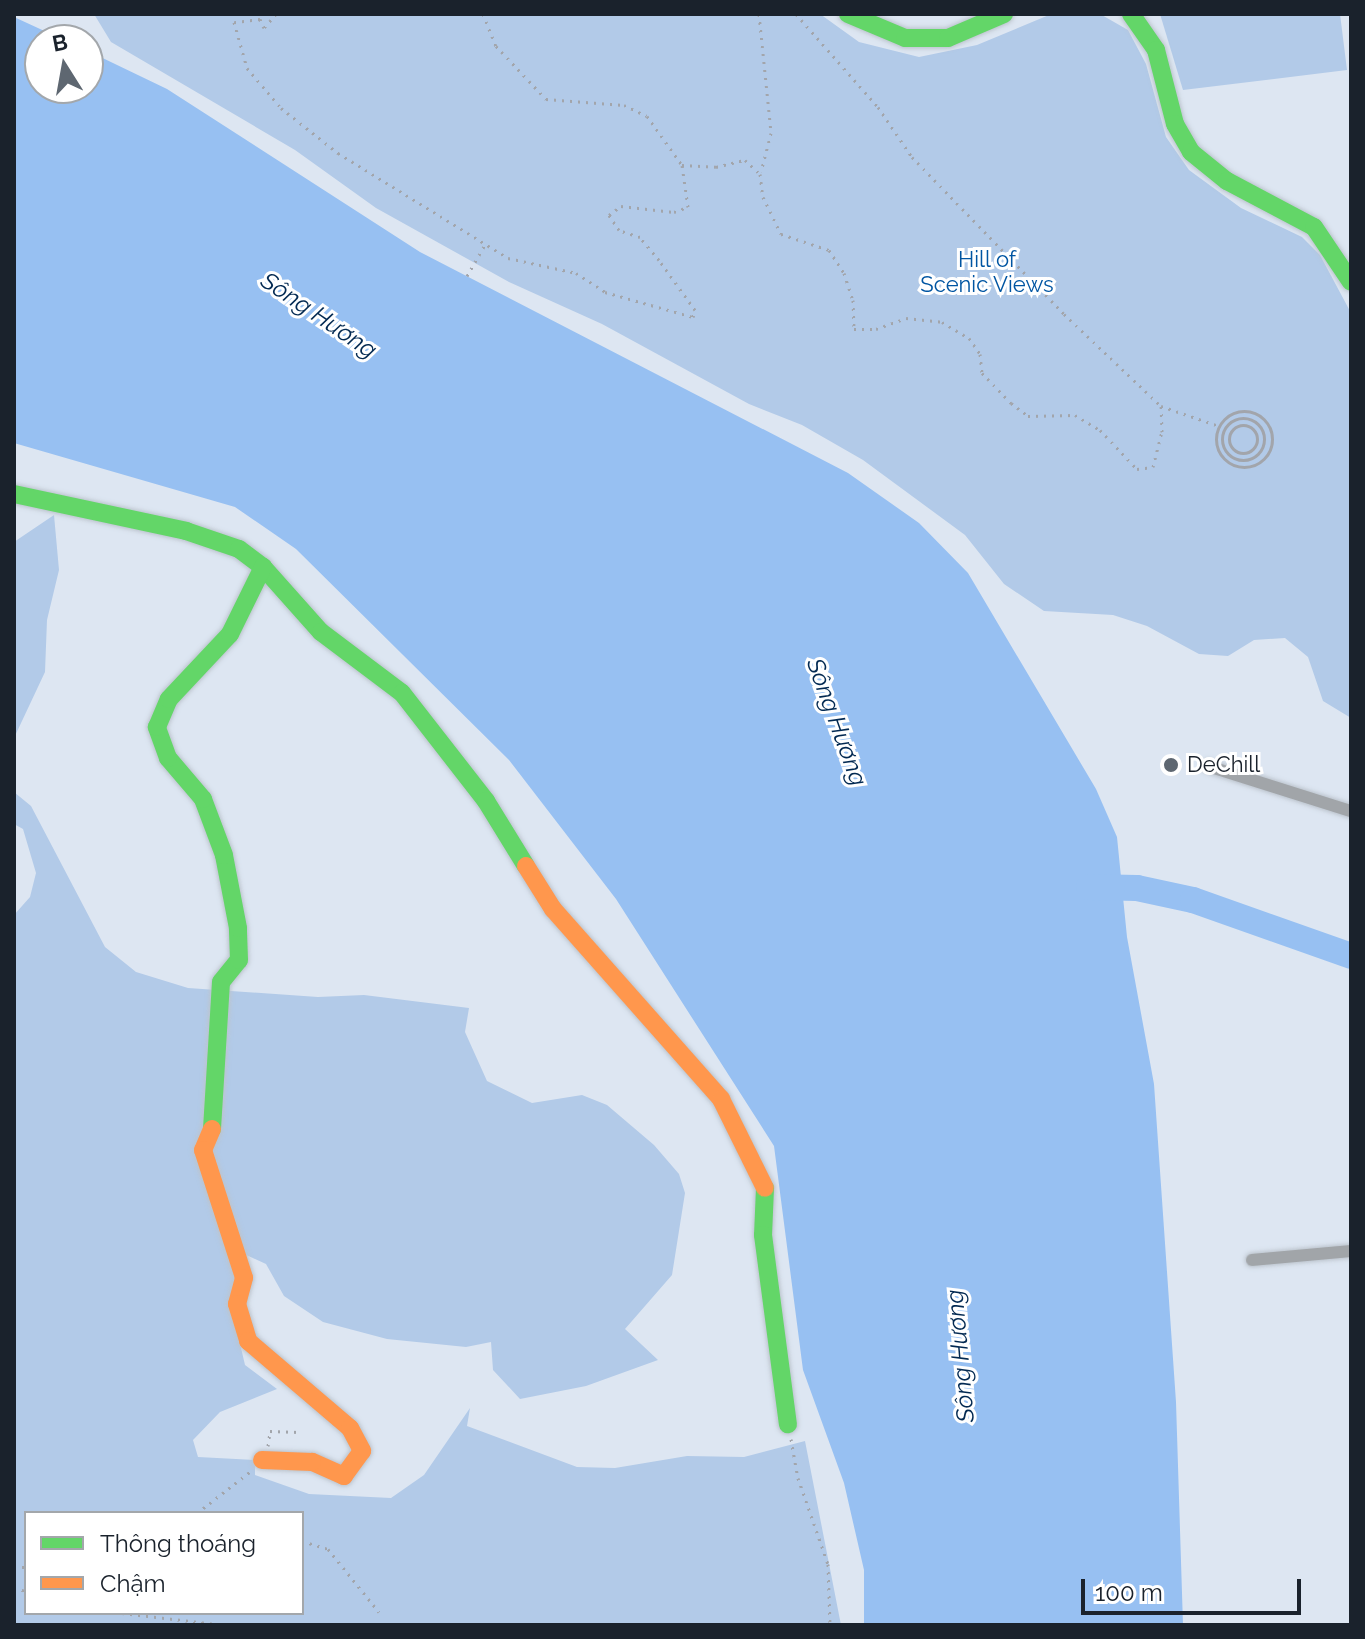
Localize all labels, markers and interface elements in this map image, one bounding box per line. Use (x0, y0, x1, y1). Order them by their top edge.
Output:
north arrow (24, 24, 104, 104)
text: B (50, 28, 70, 57)
park label: Hill of Scenic Views (920, 246, 1054, 298)
water label: Sông Hương (256, 266, 382, 364)
water label: Sông Hương (801, 654, 873, 790)
place label: DeChill (1187, 752, 1260, 778)
marker: DeChill (1162, 756, 1180, 774)
water label: Sông Hương (940, 1288, 980, 1424)
legend (24, 1511, 304, 1615)
text: Thông thoáng (100, 1529, 256, 1558)
scale bar (1085, 1563, 1305, 1613)
text: Chậm (100, 1569, 166, 1598)
text: 100 m (1095, 1578, 1163, 1607)

